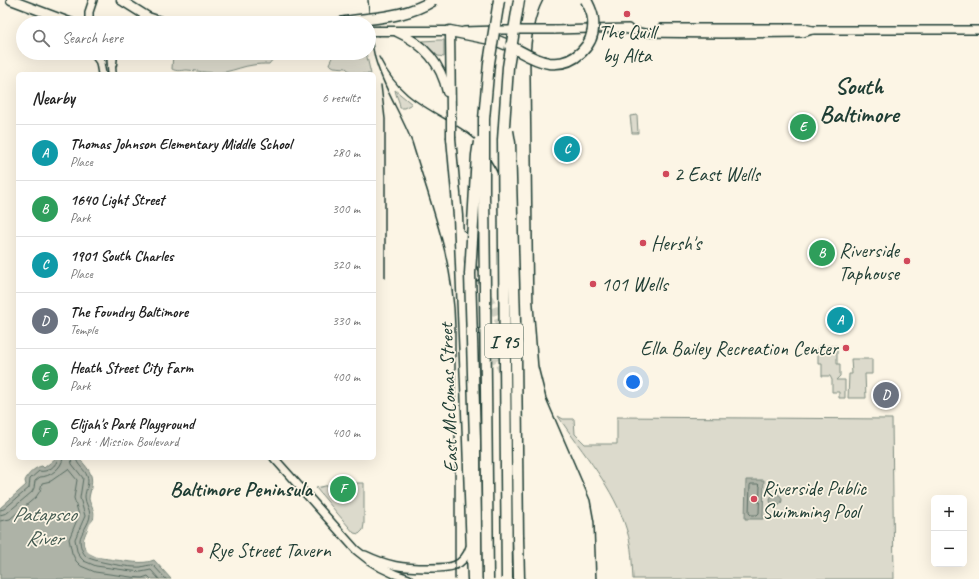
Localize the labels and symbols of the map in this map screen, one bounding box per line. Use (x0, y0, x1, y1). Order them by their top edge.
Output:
marker: The Quill by Alta (622, 9, 632, 19)
place label: The Quill by Alta (598, 20, 660, 68)
district label: South Baltimore (819, 71, 901, 129)
pin: E (790, 112, 816, 142)
pin: C (554, 134, 580, 164)
place label: 2 East Wells (674, 162, 762, 187)
marker: 2 East Wells (661, 169, 671, 179)
place label: Hersh's (651, 231, 703, 256)
marker: Hersh's (638, 238, 648, 248)
pin: B (809, 238, 835, 268)
place label: Riverside Taphouse (838, 238, 900, 286)
marker: Riverside Taphouse (902, 256, 912, 266)
place label: 101 Wells (601, 272, 670, 297)
marker: 101 Wells (588, 279, 598, 289)
pin: A (827, 305, 853, 335)
street label: East McComas Street (433, 320, 464, 473)
road number: I 95 (485, 324, 523, 358)
place label: Ella Bailey Recreation Center (640, 336, 840, 361)
marker: Ella Bailey Recreation Center (841, 343, 851, 353)
your location (623, 372, 643, 392)
pin: D (873, 380, 899, 410)
pin: F (330, 474, 356, 504)
district label: Baltimore Peninsula (170, 476, 313, 502)
place label: Riverside Public Swimming Pool (762, 476, 867, 524)
marker: Riverside Public Swimming Pool (749, 494, 759, 504)
water label: Patapsco River (12, 501, 78, 551)
place label: Rye Street Tavern (208, 538, 332, 563)
marker: Rye Street Tavern (195, 545, 205, 555)

